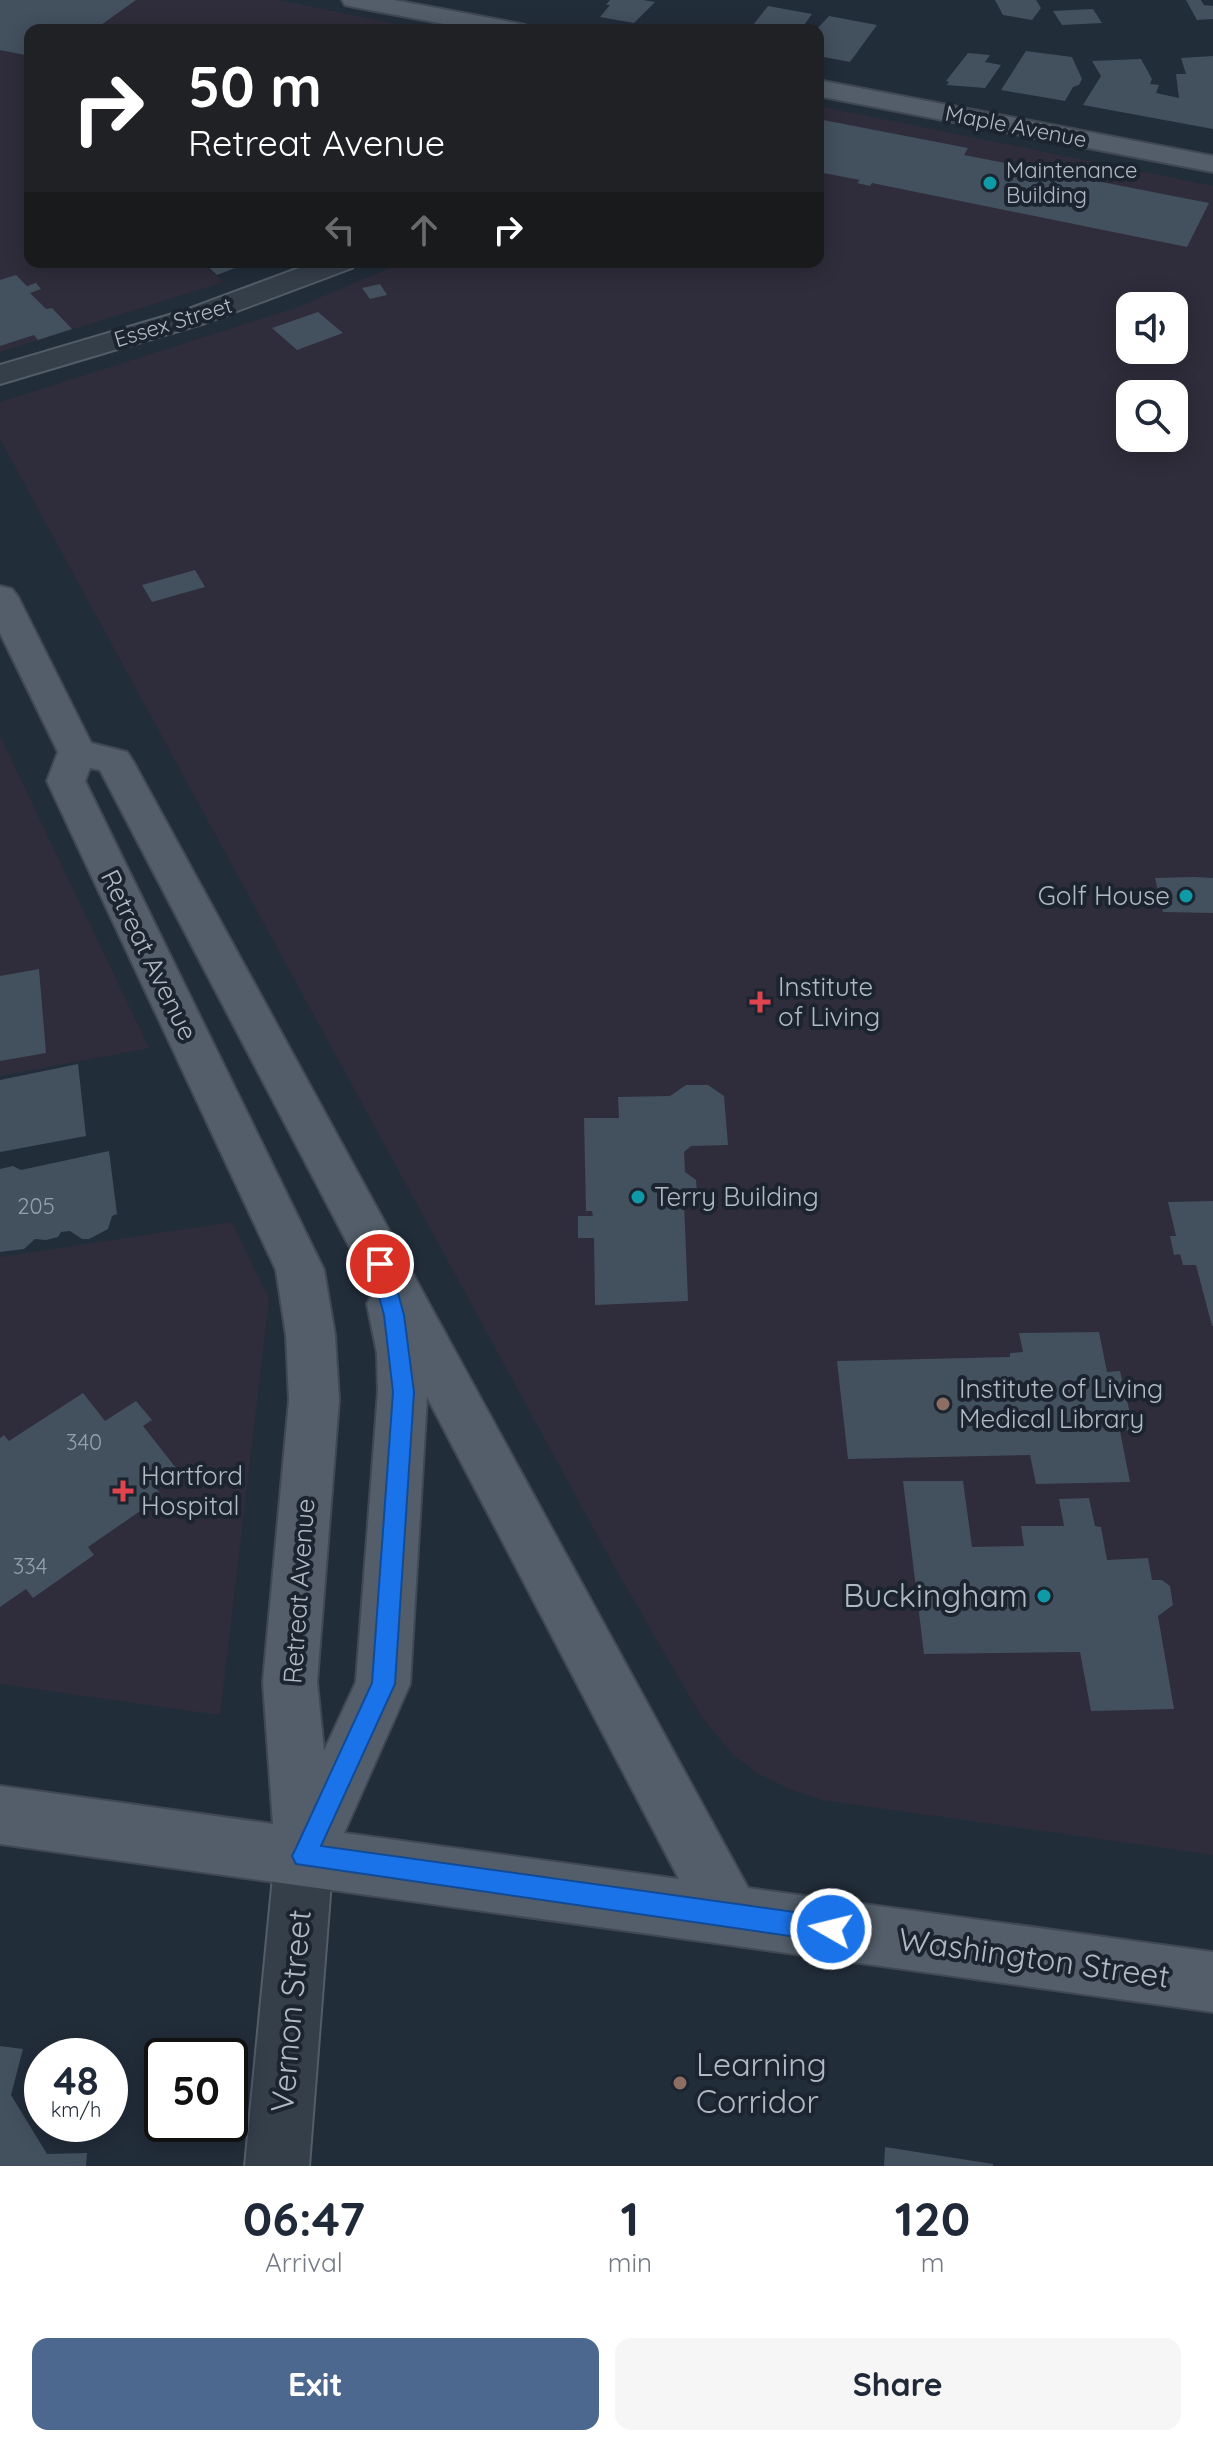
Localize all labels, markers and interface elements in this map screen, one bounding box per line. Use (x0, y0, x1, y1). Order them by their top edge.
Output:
text: 50 m (188, 51, 322, 121)
icon: right (56, 56, 160, 160)
street label: Maple Avenue (943, 99, 1089, 153)
text: Retreat Avenue (188, 120, 445, 165)
place label: Maintenance Building (1006, 156, 1137, 209)
marker: Maintenance Building (981, 174, 999, 192)
icon: left (318, 208, 362, 252)
icon: ahead (402, 208, 446, 252)
icon: right (486, 208, 530, 252)
street label: Essex Street (110, 291, 236, 353)
map controls (1116, 292, 1188, 452)
button: sound (1116, 292, 1188, 364)
button: search (1116, 380, 1188, 452)
street label: Retreat Avenue (94, 864, 205, 1045)
place label: Golf House (1038, 879, 1170, 912)
marker: Golf House (1177, 887, 1195, 905)
place label: Institute of Living (778, 970, 880, 1033)
marker: Institute of Living (749, 991, 771, 1013)
place label: Terry Building (654, 1180, 819, 1213)
marker: Terry Building (629, 1188, 647, 1206)
house number: 205 (17, 1192, 55, 1220)
pin (346, 1230, 414, 1298)
icon: arrive (358, 1242, 402, 1286)
place label: Institute of Living Medical Library (959, 1372, 1163, 1435)
marker: Institute of Living Medical Library (934, 1395, 952, 1413)
house number: 340 (66, 1428, 102, 1456)
place label: Hartford Hospital (141, 1459, 243, 1522)
marker: Hartford Hospital (112, 1480, 134, 1502)
street label: Retreat Avenue (276, 1497, 321, 1685)
house number: 334 (13, 1552, 47, 1580)
place label: Buckingham (843, 1575, 1028, 1615)
marker: Buckingham (1035, 1587, 1053, 1605)
position arrow (789, 1887, 873, 1971)
street label: Vernon Street (261, 1908, 319, 2114)
street label: Washington Street (896, 1918, 1172, 1996)
speed limit sign: 50 (144, 2038, 248, 2142)
place label: Learning Corridor (696, 2044, 827, 2121)
text: 48 (53, 2055, 99, 2105)
marker: Learning Corridor (671, 2074, 689, 2092)
text: km/h (51, 2097, 101, 2122)
text: 06:47 (243, 2188, 365, 2248)
text: 1 (621, 2188, 639, 2248)
text: 120 (895, 2188, 970, 2248)
text: Arrival (265, 2246, 343, 2279)
text: min (608, 2246, 652, 2279)
text: m (921, 2246, 944, 2279)
button: Exit (32, 2338, 599, 2430)
button: Share (615, 2338, 1181, 2430)

